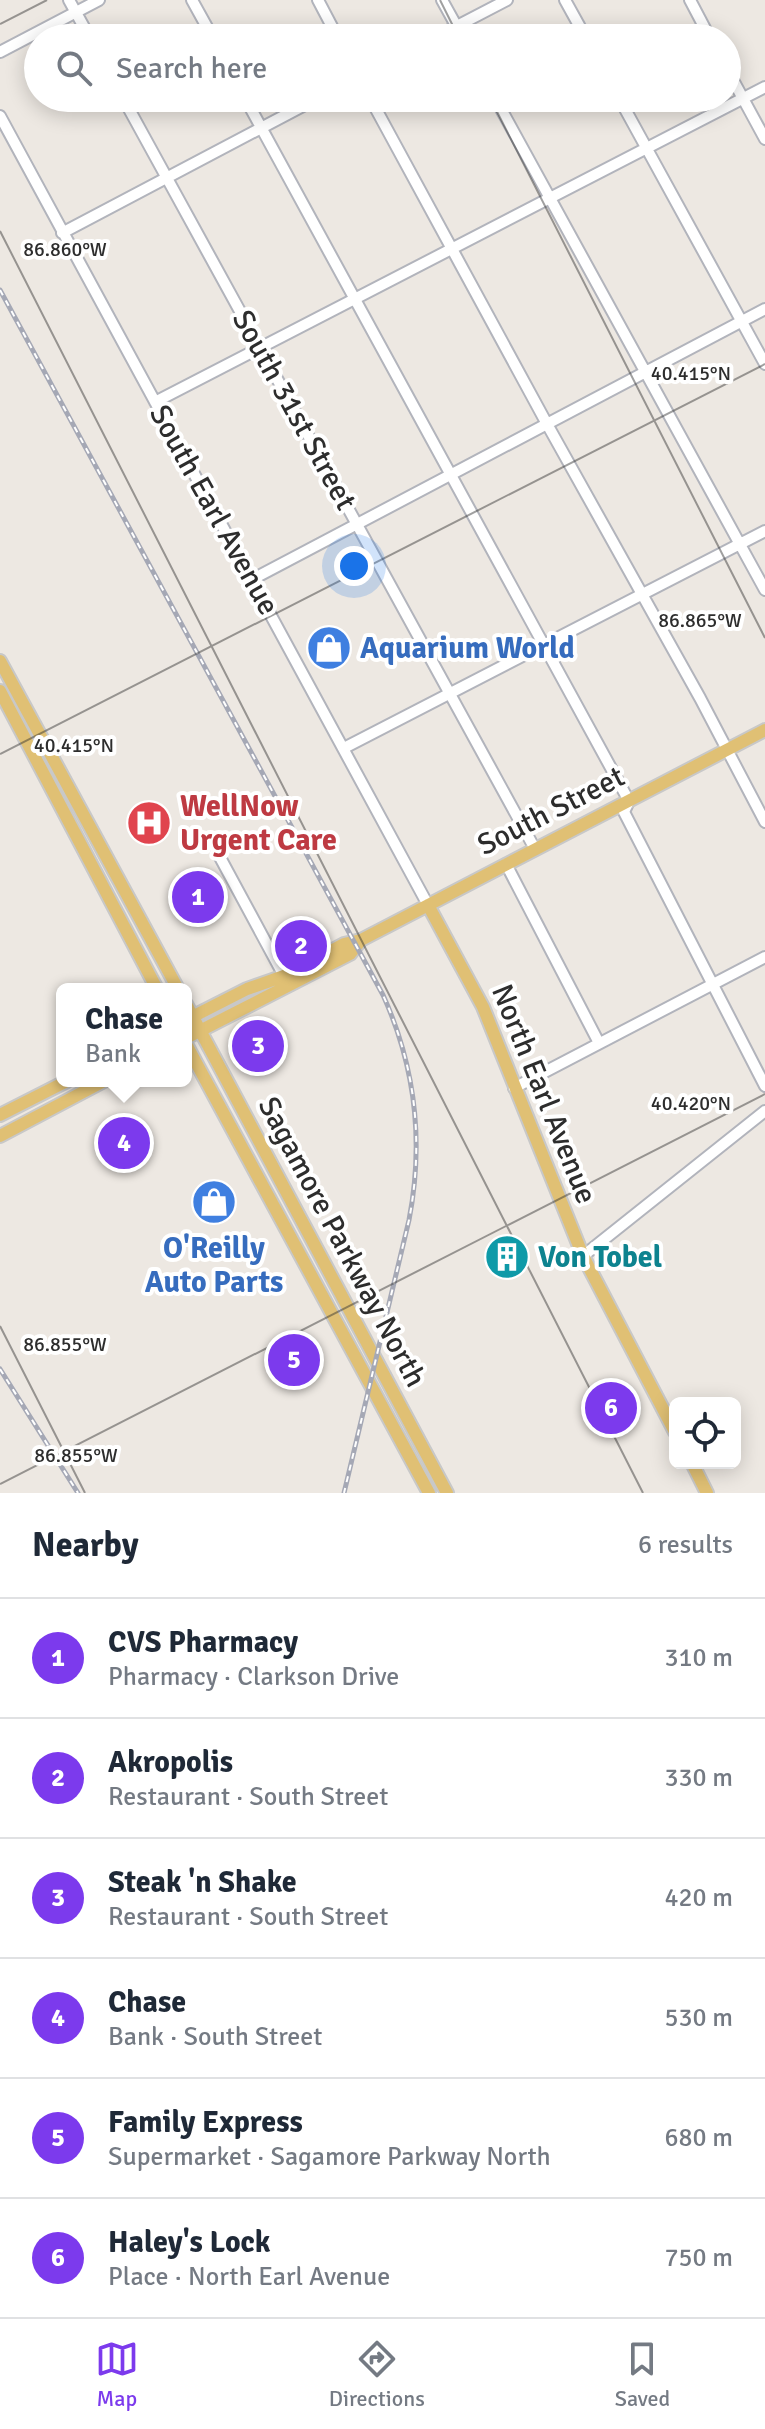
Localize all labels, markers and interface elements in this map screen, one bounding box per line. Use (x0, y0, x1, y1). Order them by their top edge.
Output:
search box (24, 24, 741, 112)
icon: search (52, 46, 96, 90)
text: Search here (116, 50, 267, 87)
text: 86.860°W (23, 237, 107, 262)
street label: South 31st Street (224, 304, 364, 516)
text: 40.415°N (651, 361, 731, 386)
street label: South Earl Avenue (141, 399, 287, 621)
your location (334, 546, 374, 586)
text: 86.865°W (658, 608, 742, 633)
shop icon: Aquarium World (305, 624, 353, 672)
place label: Aquarium World (360, 630, 575, 667)
text: 40.415°N (34, 733, 114, 758)
street label: South Street (471, 758, 631, 864)
place label: WellNow Urgent Care (180, 788, 337, 859)
hospital icon: WellNow Urgent Care (125, 799, 173, 847)
pin: 1 (172, 867, 224, 927)
pin: 2 (275, 916, 327, 976)
street label: North Earl Avenue (483, 979, 605, 1209)
popup (56, 983, 192, 1087)
text: Chase (85, 1001, 163, 1038)
pin: 3 (232, 1016, 284, 1076)
text: Bank (85, 1038, 141, 1070)
street label: Sagamore Parkway North (250, 1091, 434, 1393)
text: 40.420°N (651, 1091, 731, 1116)
pin: 4 (98, 1113, 150, 1173)
shop icon: O'Reilly Auto Parts (190, 1178, 238, 1226)
place label: O'Reilly Auto Parts (145, 1230, 283, 1301)
building icon: Von Tobel (483, 1233, 531, 1281)
place label: Von Tobel (538, 1239, 662, 1276)
pin: 5 (268, 1330, 320, 1390)
text: 86.855°W (23, 1332, 107, 1357)
pin: 6 (585, 1378, 637, 1438)
map controls (669, 1397, 741, 1469)
button: locate (669, 1397, 741, 1469)
text: 86.855°W (34, 1443, 118, 1468)
text: Nearby (32, 1524, 139, 1566)
text: 6 results (638, 1529, 733, 1561)
text: CVS Pharmacy (108, 1624, 298, 1661)
text: 1 (51, 1642, 65, 1674)
text: 310 m (664, 1642, 733, 1674)
text: Pharmacy · Clarkson Drive (108, 1661, 399, 1693)
text: Akropolis (108, 1744, 233, 1781)
text: 2 (51, 1762, 65, 1794)
text: 330 m (664, 1762, 733, 1794)
text: Restaurant · South Street (108, 1781, 388, 1813)
text: Steak 'n Shake (108, 1864, 297, 1901)
text: 3 (51, 1882, 65, 1914)
text: 420 m (664, 1882, 733, 1914)
text: Restaurant · South Street (108, 1901, 388, 1933)
text: Chase (108, 1984, 186, 2021)
text: 4 (51, 2002, 65, 2034)
text: 530 m (664, 2002, 733, 2034)
text: Bank · South Street (108, 2021, 322, 2053)
text: Family Express (108, 2104, 303, 2141)
text: 5 (51, 2122, 65, 2154)
text: 680 m (664, 2122, 733, 2154)
text: Supermarket · Sagamore Parkway North (108, 2141, 551, 2173)
text: Haley's Lock (108, 2224, 270, 2261)
text: 6 (51, 2242, 65, 2274)
text: 750 m (664, 2242, 733, 2274)
text: Place · North Earl Avenue (108, 2261, 390, 2293)
tab: Map (95, 2337, 139, 2412)
tab: Directions (329, 2337, 425, 2412)
tab: Saved (615, 2337, 670, 2412)

